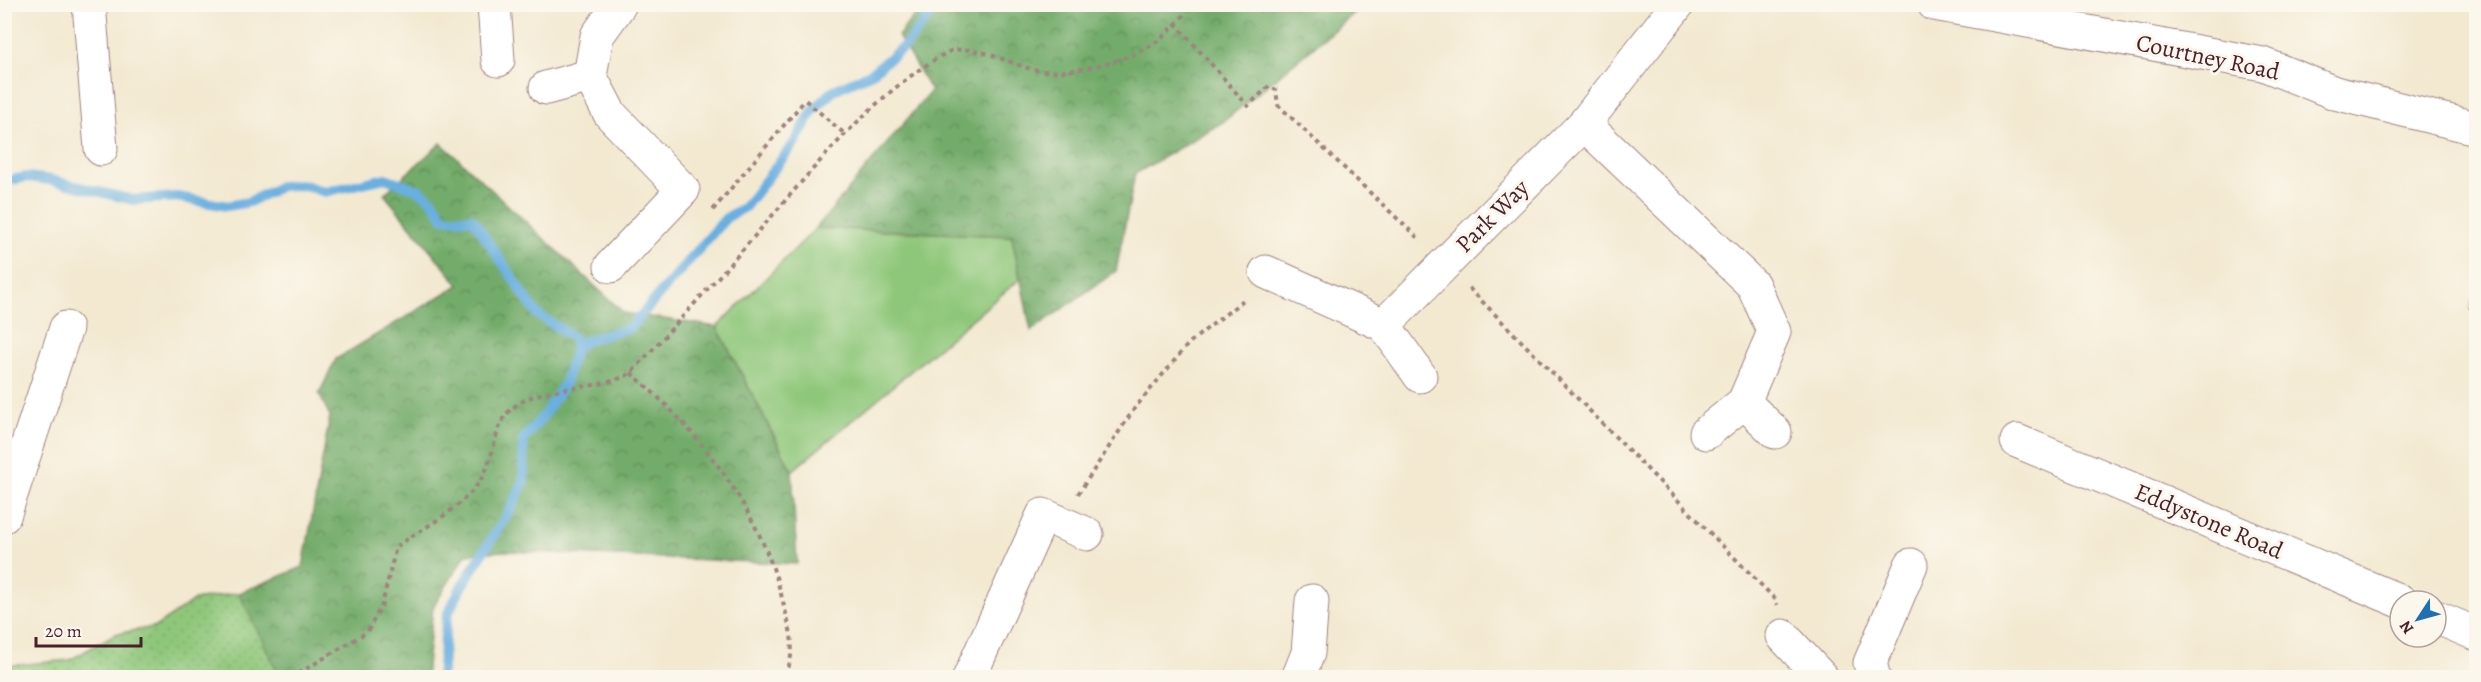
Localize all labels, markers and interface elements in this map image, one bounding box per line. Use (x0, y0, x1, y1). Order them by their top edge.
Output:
street label: Courtney Road (2133, 26, 2283, 88)
street label: Park Way (1448, 172, 1536, 260)
street label: Eddystone Road (2130, 475, 2288, 567)
north arrow (2388, 589, 2448, 649)
scale bar (36, 610, 141, 648)
text: N (2394, 616, 2419, 638)
text: 20 m (45, 619, 82, 643)

